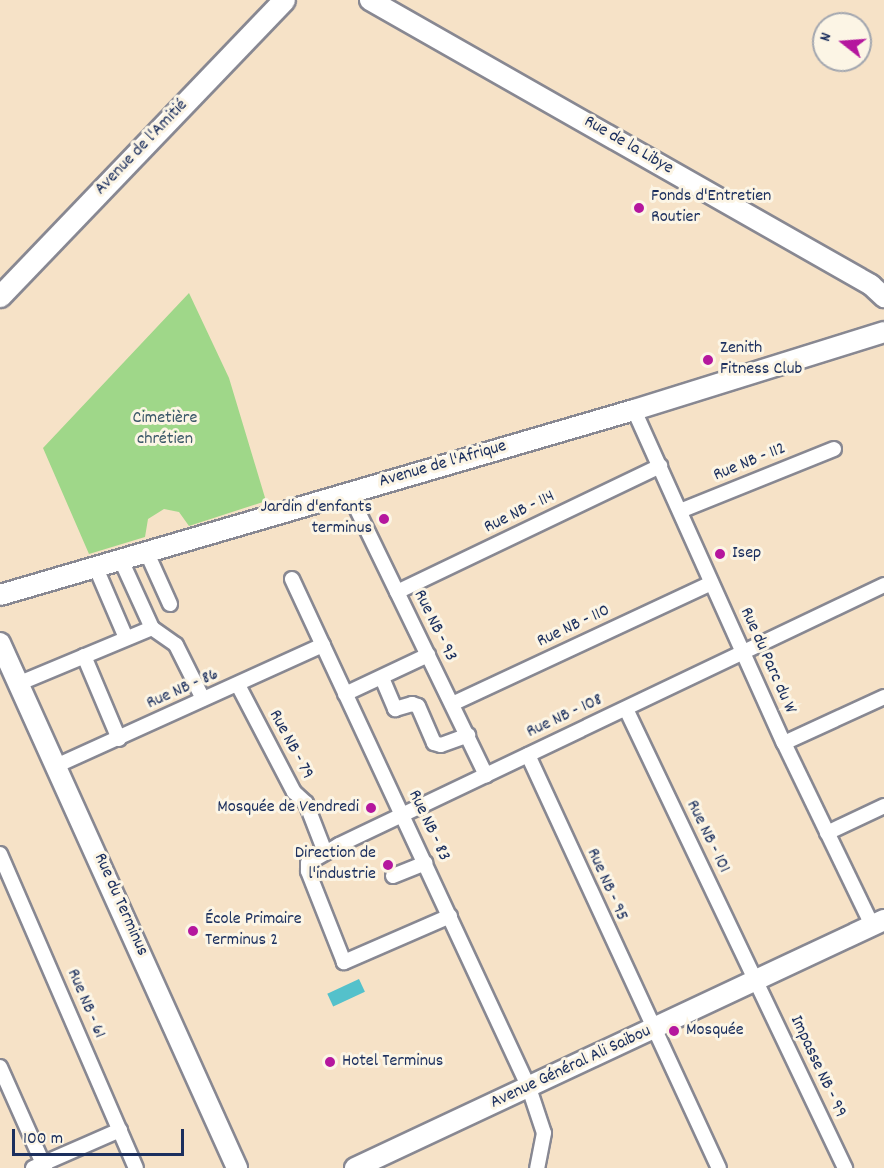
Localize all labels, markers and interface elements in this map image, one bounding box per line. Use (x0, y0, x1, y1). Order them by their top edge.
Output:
north arrow (812, 12, 872, 72)
text: N (814, 30, 838, 44)
street label: Avenue de l'Amitié (91, 96, 193, 200)
street label: Rue de la Libye (579, 112, 677, 180)
place label: Fonds d'Entretien Routier (651, 187, 771, 230)
marker: Fonds d'Entretien Routier (632, 201, 646, 215)
place label: Zenith Fitness Club (720, 339, 802, 382)
marker: Zenith Fitness Club (701, 353, 715, 367)
park label: Cimetière chrétien (133, 409, 197, 452)
street label: Avenue de l'Afrique (377, 436, 509, 494)
street label: Rue NB - 112 (711, 439, 789, 487)
street label: Rue NB - 114 (481, 487, 559, 539)
place label: Jardin d'enfants terminus (261, 498, 372, 540)
marker: Jardin d'enfants terminus (377, 512, 391, 526)
place label: Isep (732, 543, 761, 565)
marker: Isep (713, 547, 727, 561)
street label: Rue NB - 93 (407, 587, 461, 665)
street label: Rue NB - 110 (534, 601, 614, 653)
street label: Rue du Parc du W (734, 604, 800, 718)
street label: Rue NB - 86 (144, 665, 222, 715)
street label: Rue NB - 108 (524, 690, 606, 744)
street label: Rue NB - 79 (263, 707, 317, 783)
street label: Rue NB - 83 (402, 787, 454, 865)
place label: Mosquée de Vendredi (217, 797, 359, 819)
street label: Rue NB - 101 (680, 797, 734, 877)
marker: Mosquée de Vendredi (364, 801, 378, 815)
place label: Direction de l'industrie (295, 844, 376, 886)
street label: Rue NB - 95 (580, 845, 632, 925)
street label: Rue du Terminus (88, 850, 152, 960)
marker: Direction de l'industrie (381, 858, 395, 872)
place label: École Primaire Terminus 2 (205, 910, 302, 952)
marker: École Primaire Terminus 2 (186, 924, 200, 938)
street label: Rue NB - 61 (61, 966, 109, 1042)
street label: Impasse NB - 99 (784, 1013, 850, 1121)
place label: Mosquée (686, 1020, 744, 1042)
street label: Avenue Général Ali Saibou (487, 1021, 655, 1115)
marker: Mosquée (667, 1024, 681, 1038)
place label: Hotel Terminus (342, 1051, 443, 1073)
marker: Hotel Terminus (323, 1055, 337, 1069)
scale bar (15, 1117, 188, 1155)
text: 100 m (23, 1127, 63, 1152)

